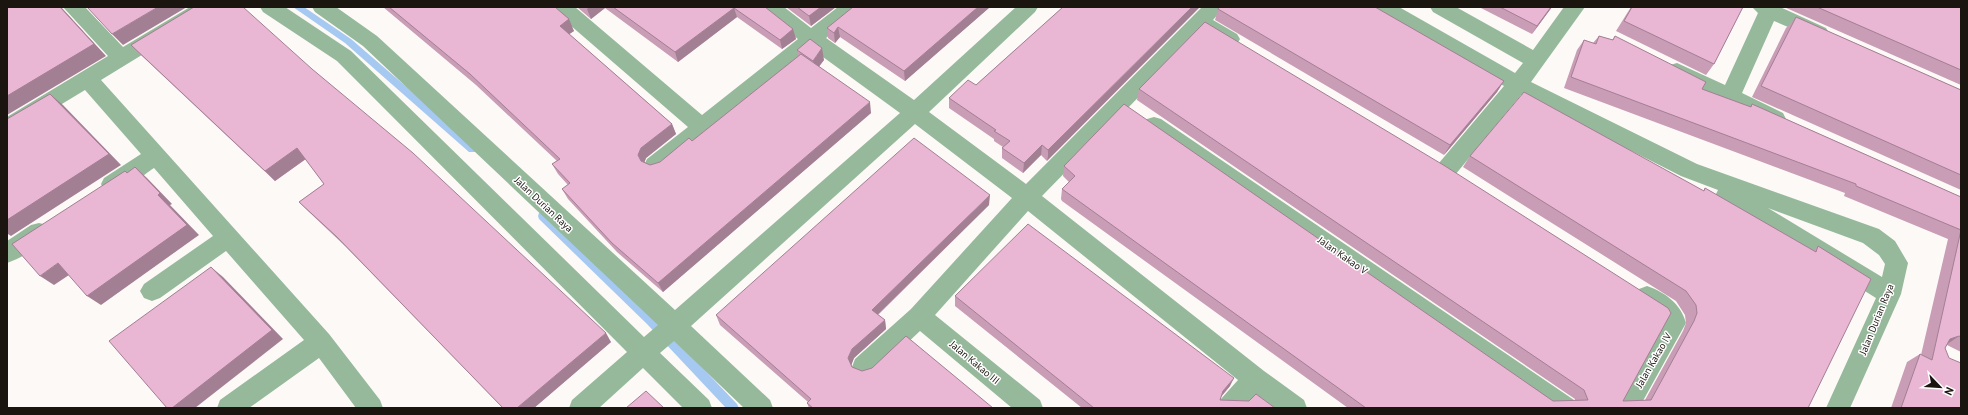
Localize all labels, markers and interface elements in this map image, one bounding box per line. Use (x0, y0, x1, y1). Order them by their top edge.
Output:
street label: Jalan Durian Raya (511, 173, 576, 235)
street label: Jalan Kakao V (1314, 233, 1370, 277)
street label: Jalan Durian Raya (1856, 282, 1897, 358)
street label: Jalan Kakao IV (1632, 330, 1674, 391)
street label: Jalan Kakao III (946, 337, 1002, 387)
north arrow (1920, 367, 1960, 407)
text: N (1941, 385, 1957, 397)

